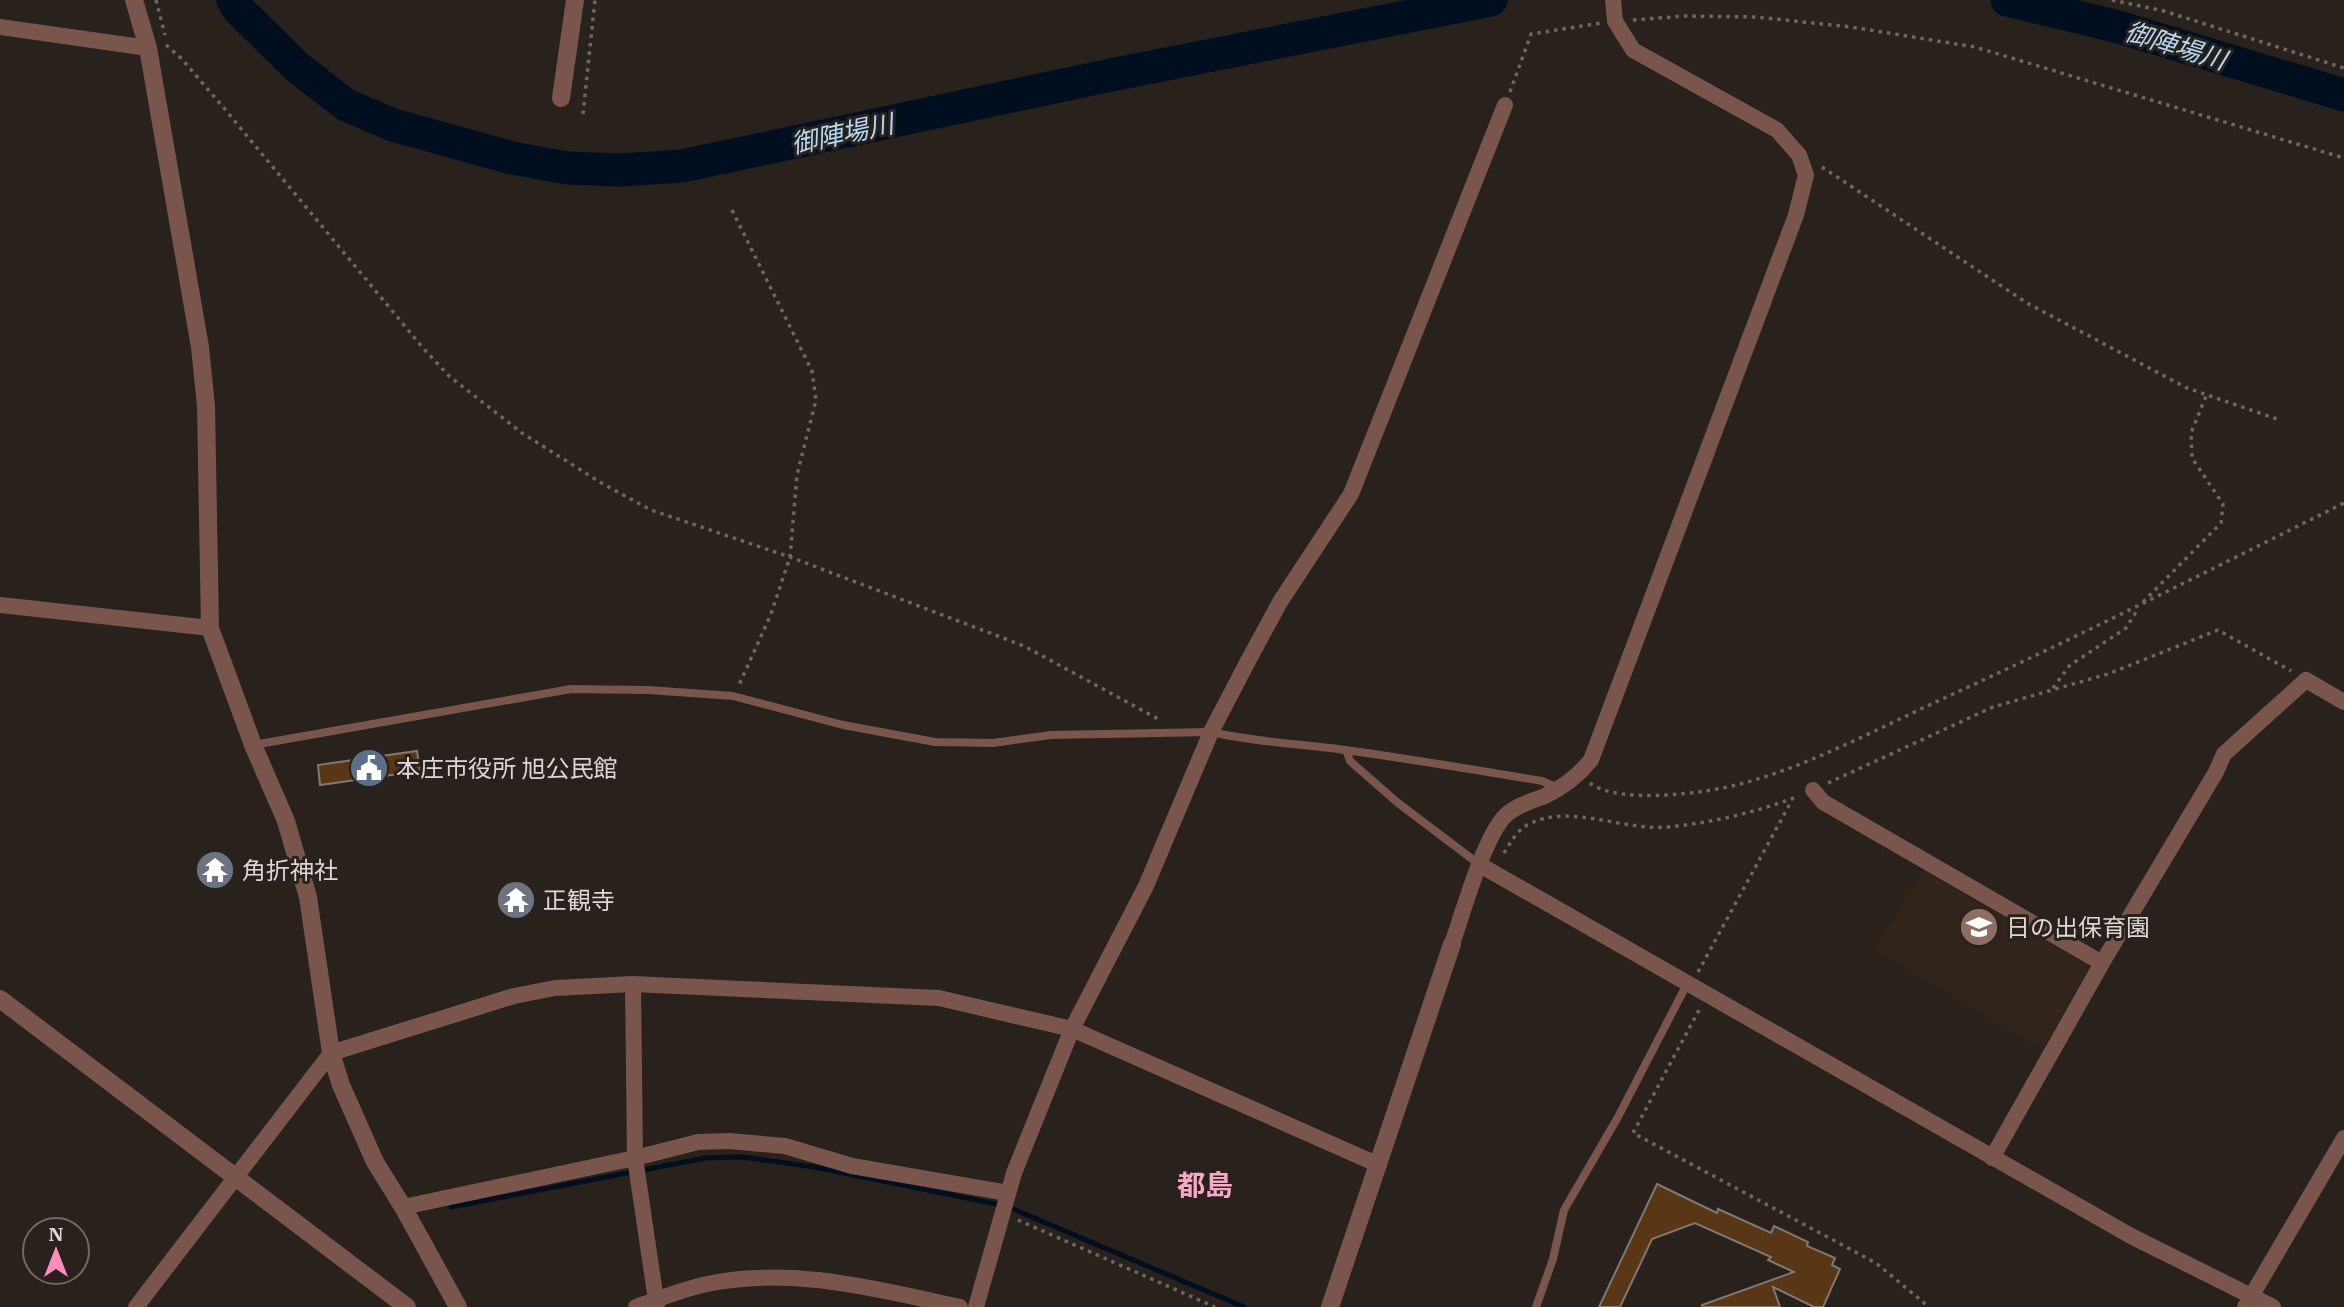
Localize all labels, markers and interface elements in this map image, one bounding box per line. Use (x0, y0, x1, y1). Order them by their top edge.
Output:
water label: 御陣場川 (2121, 14, 2234, 77)
water label: 御陣場川 (788, 105, 899, 160)
public building icon: 本庄市役所 旭公民館 (348, 747, 390, 789)
place label: 本庄市役所 旭公民館 (396, 752, 618, 784)
temple icon: 角折神社 (194, 849, 236, 891)
place label: 角折神社 (242, 854, 338, 886)
temple icon: 正観寺 (495, 879, 537, 921)
place label: 正観寺 (543, 884, 615, 916)
school or university icon: 日の出保育園 (1958, 906, 2000, 948)
place label: 日の出保育園 (2006, 911, 2150, 943)
district label: 都島 (1177, 1166, 1233, 1203)
north arrow (21, 1216, 91, 1286)
text: N (48, 1222, 64, 1246)

